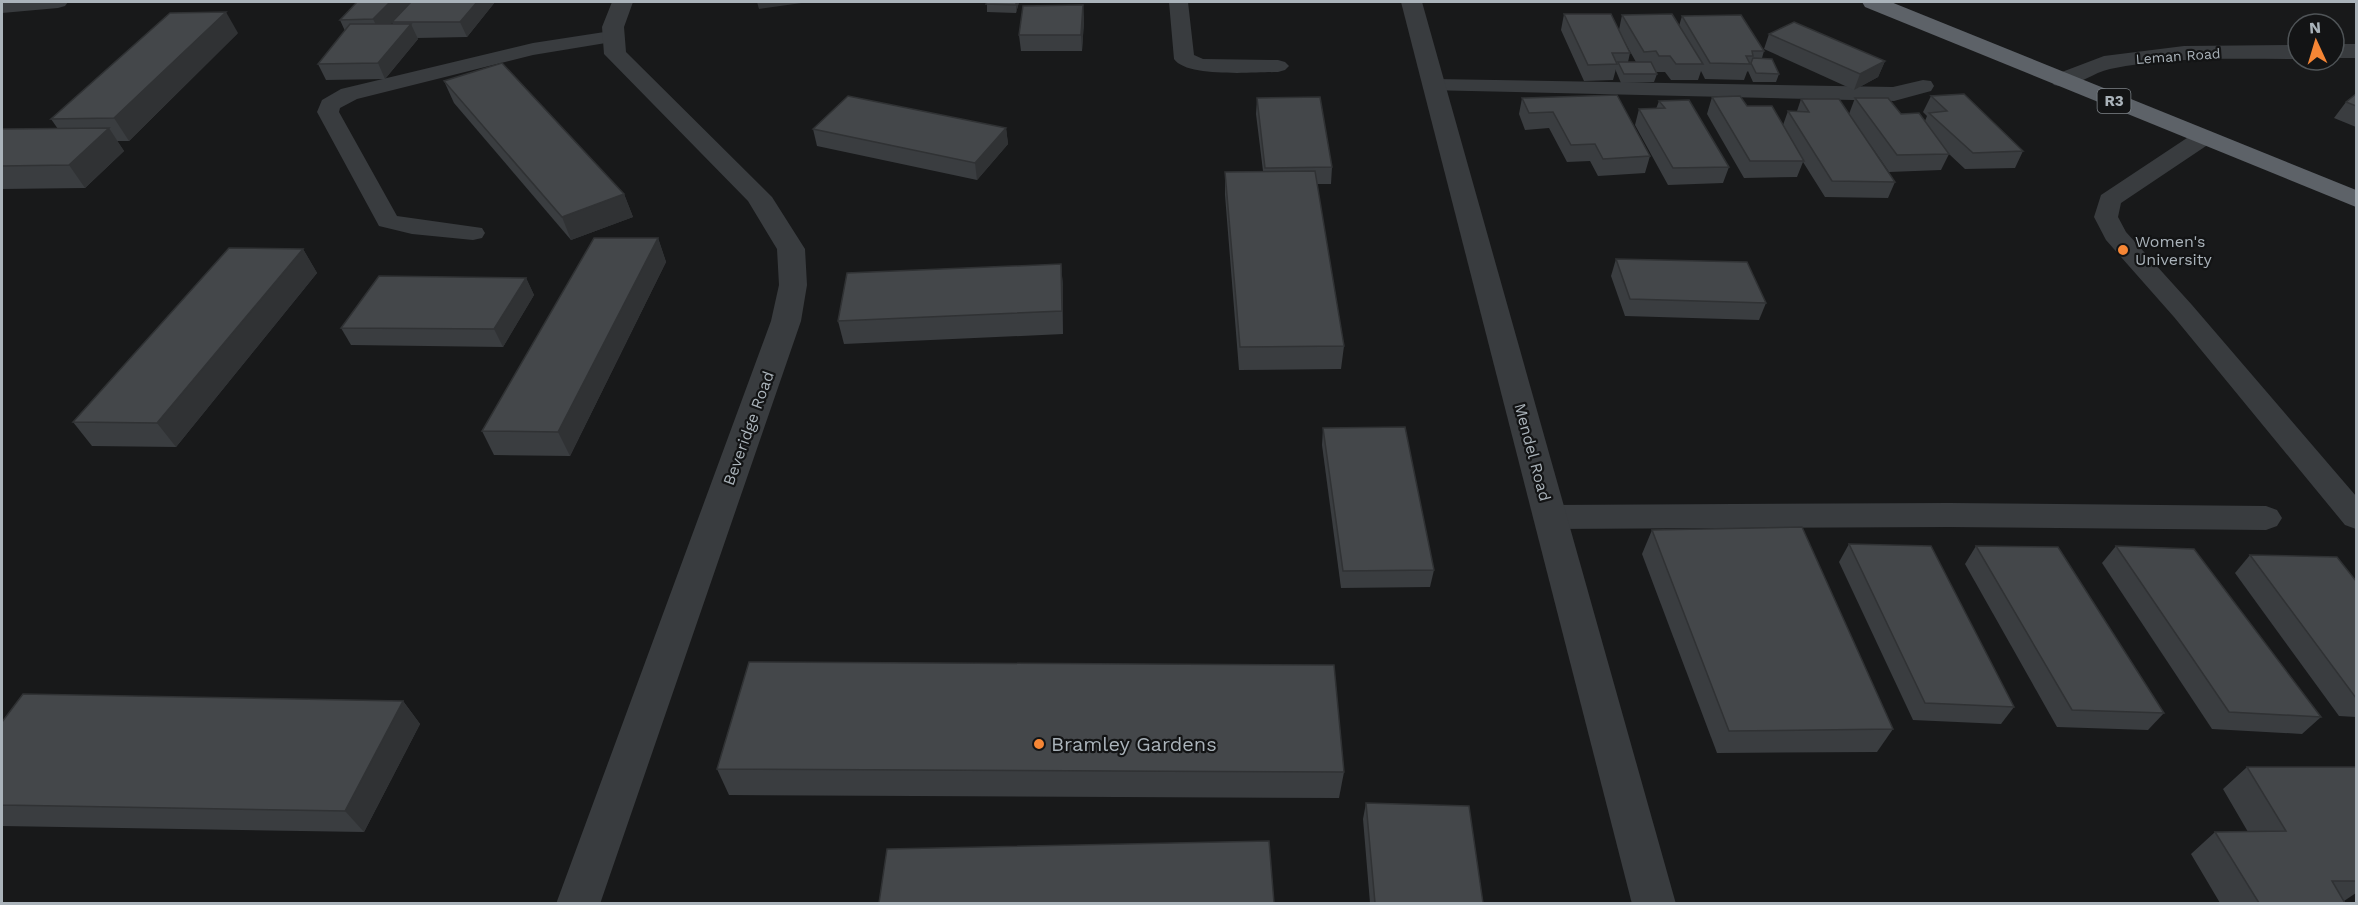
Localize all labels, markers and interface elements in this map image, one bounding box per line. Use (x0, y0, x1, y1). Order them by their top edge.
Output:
north arrow (2286, 12, 2346, 72)
text: N (2308, 18, 2322, 37)
street label: Leman Road (2135, 45, 2221, 67)
road number: R3 (2098, 89, 2130, 113)
place label: Women's University (2135, 232, 2213, 269)
marker: Women's University (2116, 243, 2130, 257)
street label: Beveridge Road (719, 368, 778, 488)
street label: Mendel Road (1510, 401, 1555, 503)
place label: Bramley Gardens (1051, 732, 1217, 756)
marker: Bramley Gardens (1032, 737, 1046, 751)

